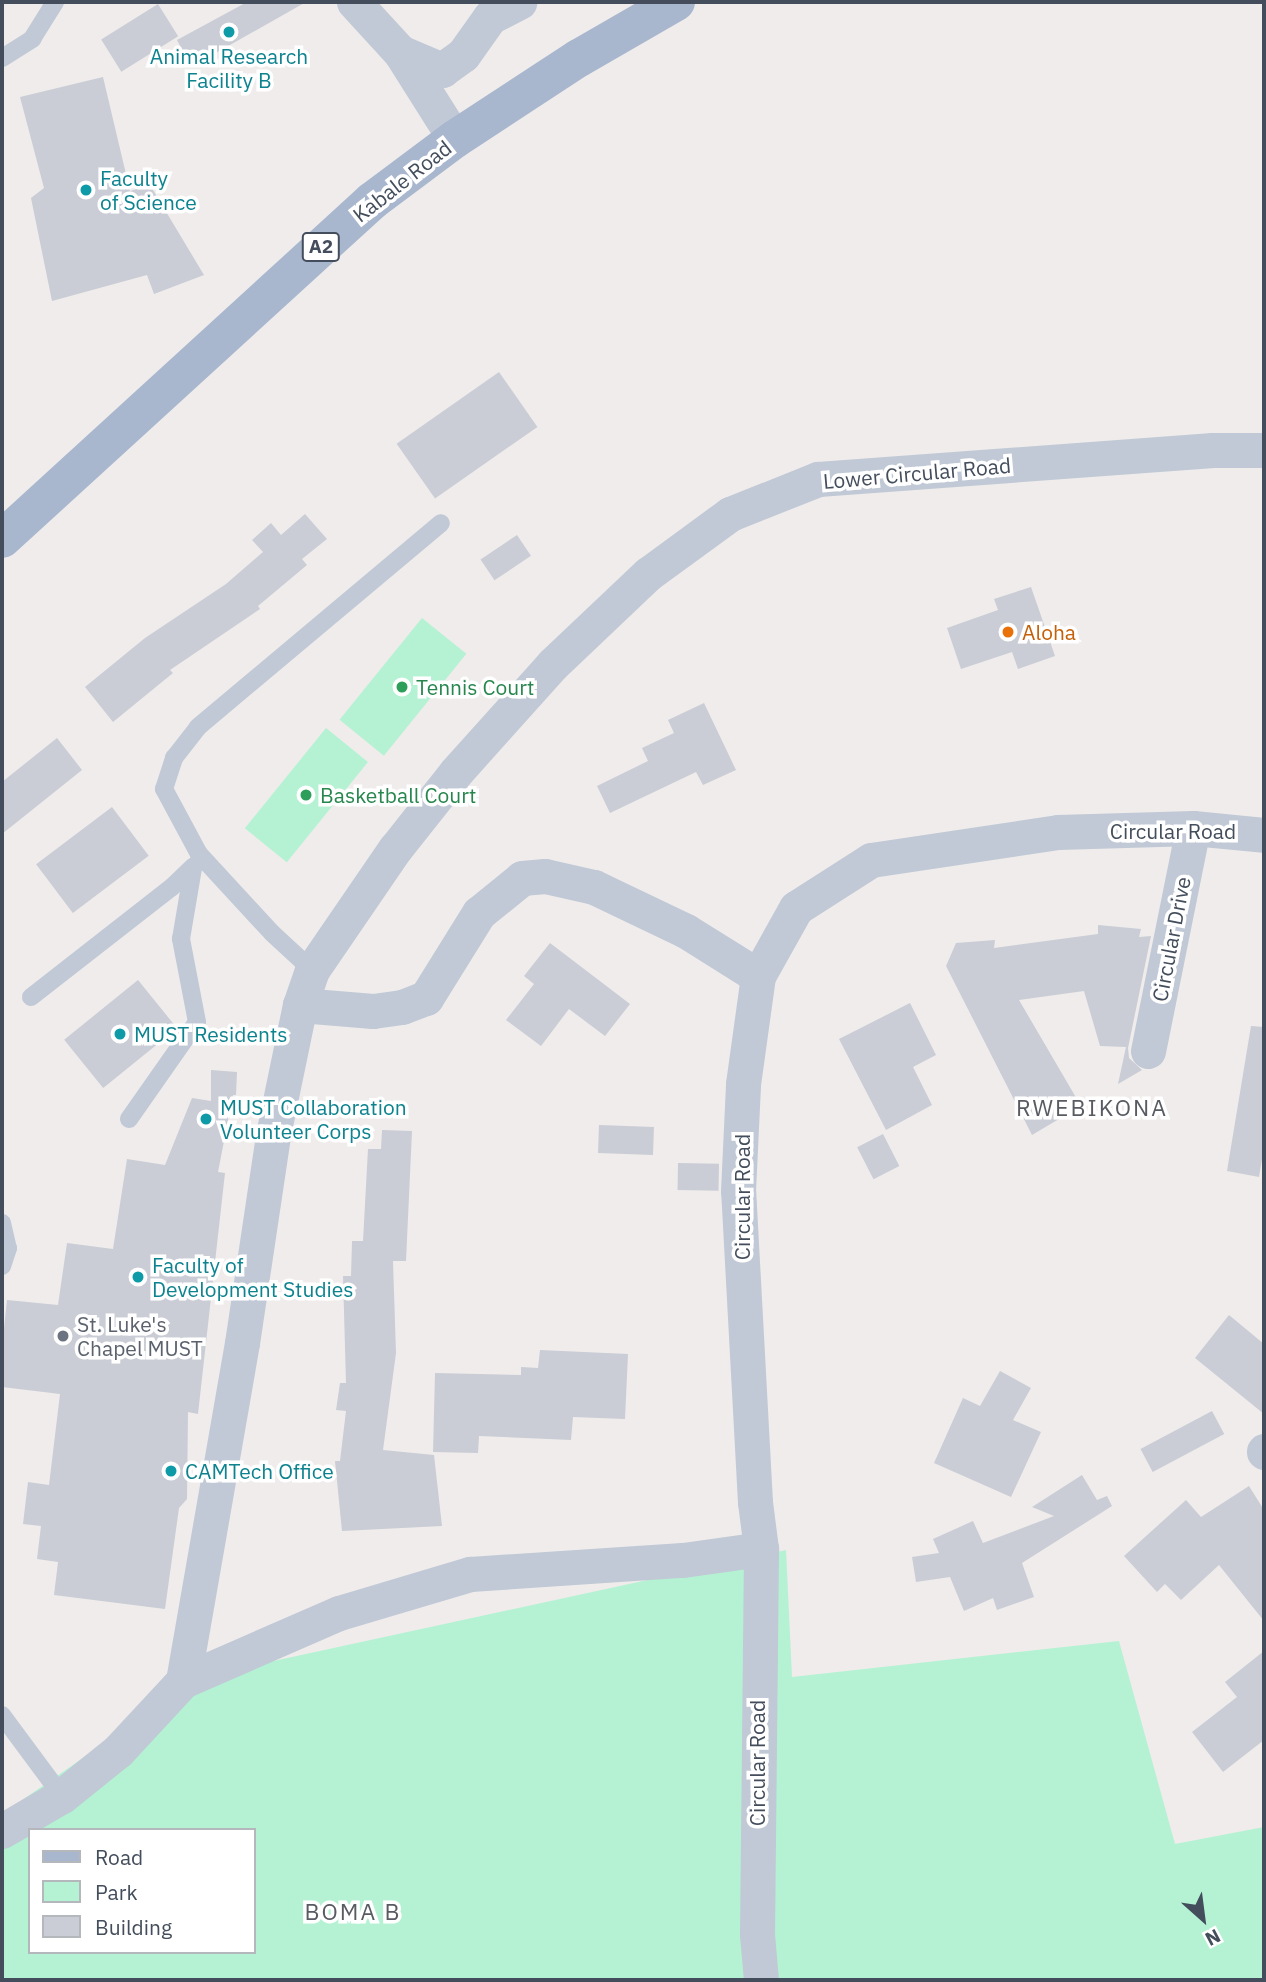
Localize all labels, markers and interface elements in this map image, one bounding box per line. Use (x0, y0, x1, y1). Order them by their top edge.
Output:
marker: Animal Research Facility B (221, 24, 237, 40)
place label: Animal Research Facility B (150, 43, 308, 93)
street label: Kabale Road (348, 135, 456, 227)
place label: Faculty of Science (100, 165, 197, 215)
marker: Faculty of Science (78, 182, 94, 198)
road number: A2 (302, 232, 340, 262)
street label: Lower Circular Road (822, 452, 1012, 494)
place label: Aloha (1022, 619, 1076, 645)
marker: Aloha (1000, 624, 1016, 640)
place label: Tennis Court (416, 674, 534, 700)
marker: Tennis Court (394, 679, 410, 695)
place label: Basketball Court (320, 782, 476, 808)
marker: Basketball Court (298, 787, 314, 803)
street label: Circular Road (1110, 818, 1236, 844)
street label: Circular Drive (1147, 874, 1195, 1004)
place label: MUST Residents (134, 1021, 288, 1047)
marker: MUST Residents (112, 1026, 128, 1042)
district label: RWEBIKONA (1017, 1093, 1167, 1121)
place label: MUST Collaboration Volunteer Corps (220, 1094, 407, 1144)
marker: MUST Collaboration Volunteer Corps (198, 1111, 214, 1127)
street label: Circular Road (729, 1134, 755, 1260)
place label: Faculty of Development Studies (152, 1252, 354, 1302)
marker: Faculty of Development Studies (130, 1269, 146, 1285)
place label: St. Luke's Chapel MUST (77, 1311, 203, 1361)
marker: St. Luke's Chapel MUST (55, 1328, 71, 1344)
place label: CAMTech Office (185, 1458, 334, 1484)
marker: CAMTech Office (163, 1463, 179, 1479)
street label: Circular Road (744, 1700, 770, 1826)
legend (28, 1828, 256, 1954)
text: Road (95, 1843, 143, 1871)
text: Park (95, 1878, 138, 1906)
north arrow (1168, 1884, 1238, 1954)
district label: BOMA B (305, 1897, 401, 1925)
text: Building (95, 1913, 172, 1941)
text: N (1201, 1924, 1225, 1951)

